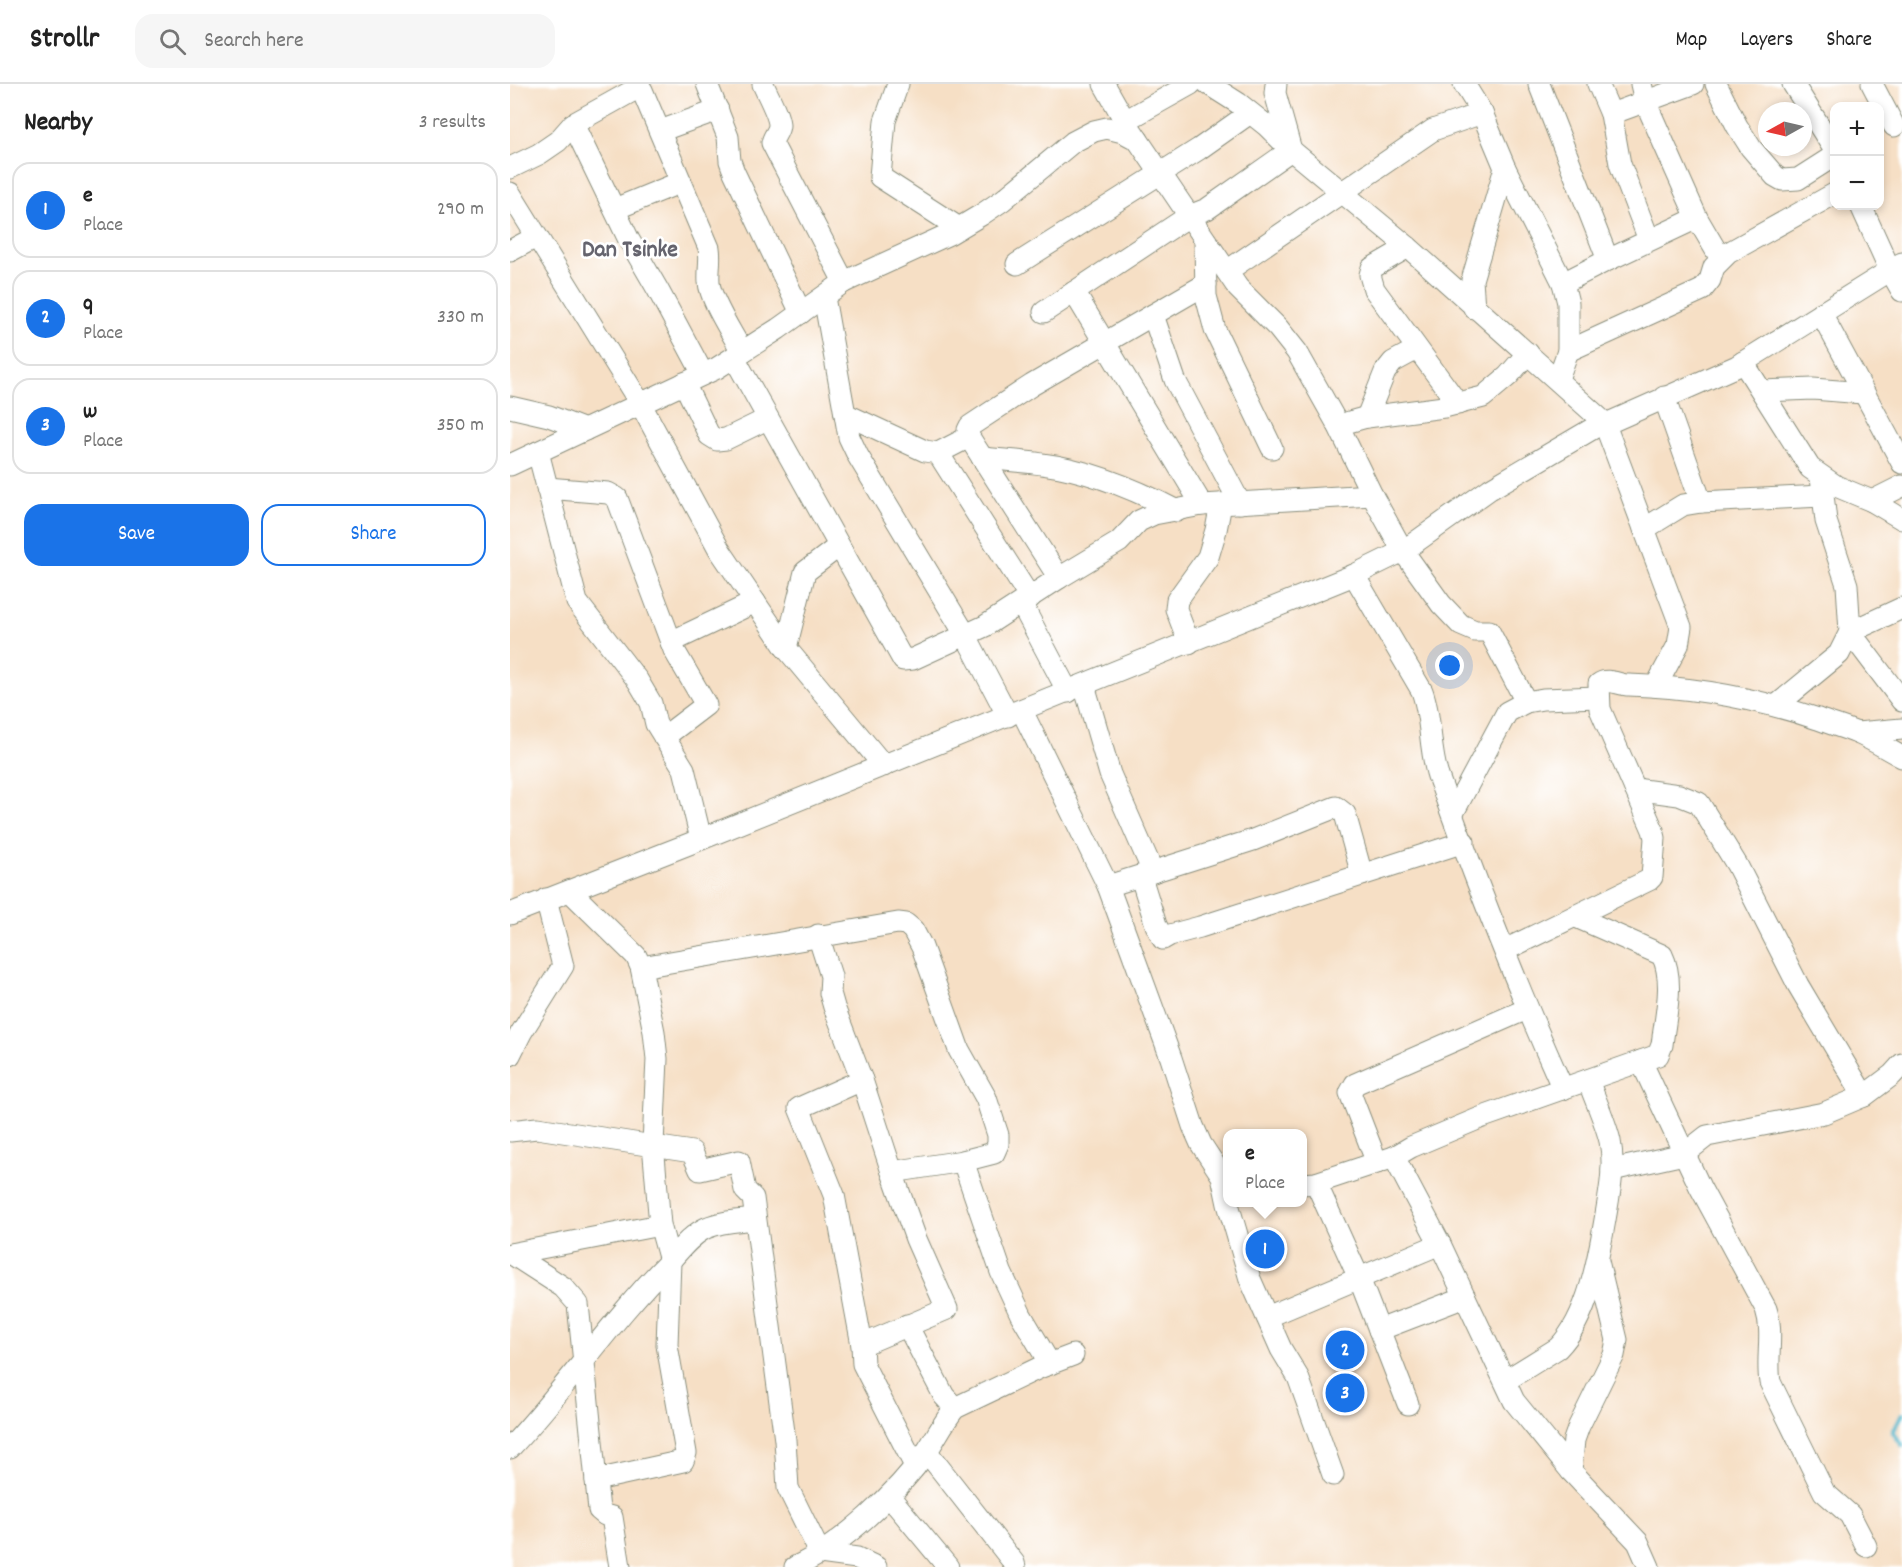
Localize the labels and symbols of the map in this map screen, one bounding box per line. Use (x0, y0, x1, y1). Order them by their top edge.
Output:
north arrow (1758, 102, 1812, 156)
district label: Dan Tsinke (582, 234, 678, 268)
your location (1435, 651, 1464, 680)
pin: 1 (1246, 1226, 1284, 1272)
pin: 2 (1326, 1328, 1364, 1372)
pin: 3 (1326, 1370, 1364, 1416)

